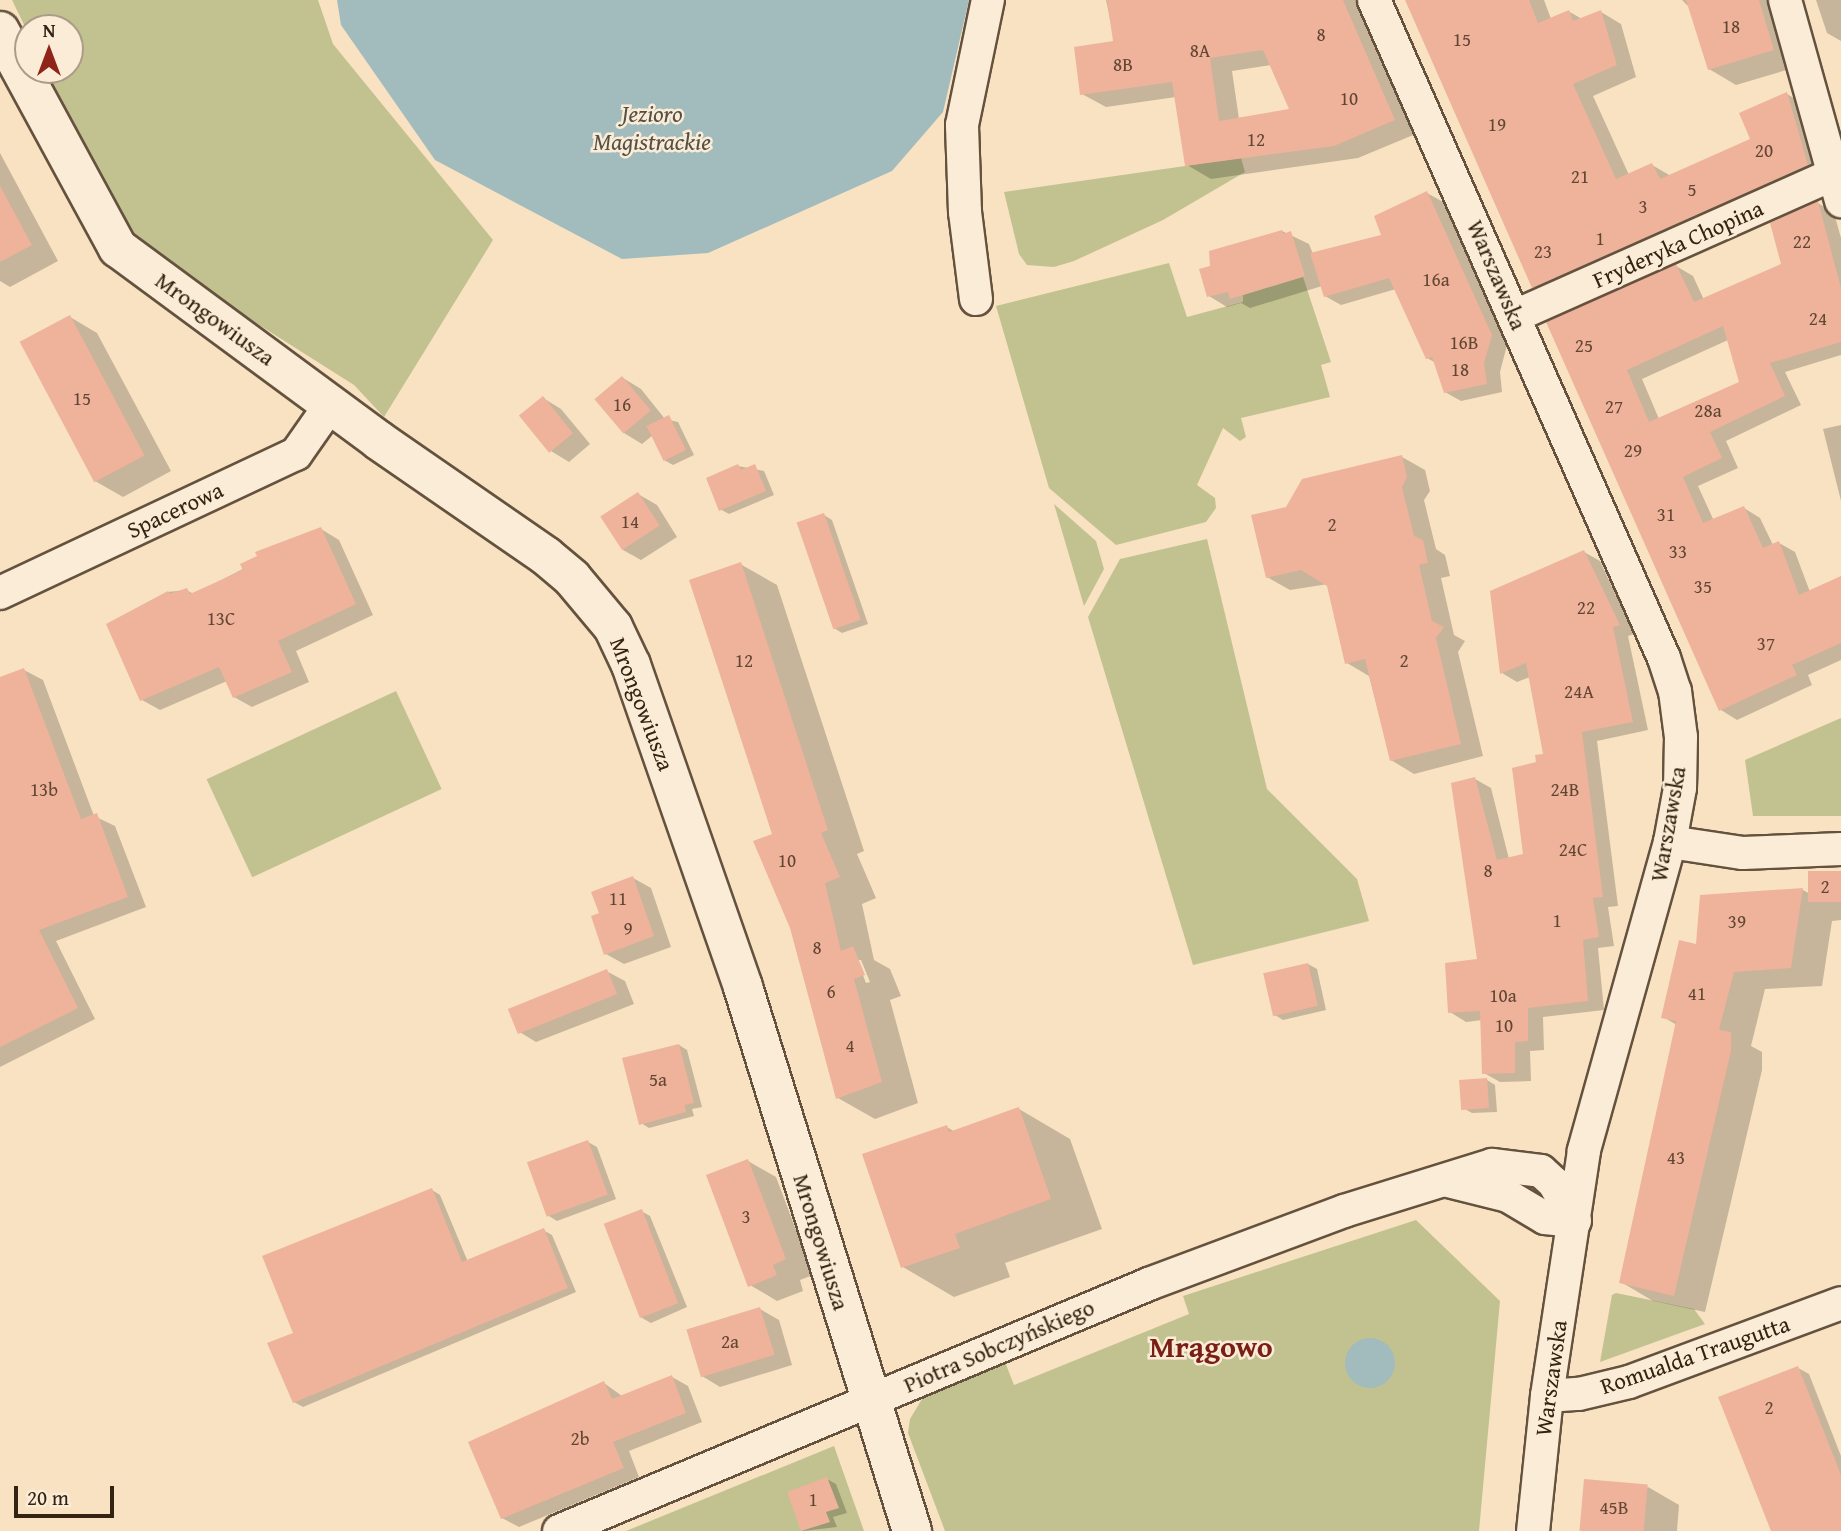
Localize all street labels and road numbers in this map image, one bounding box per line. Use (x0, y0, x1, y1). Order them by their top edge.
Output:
street label: Fryderyka Chopina (1589, 194, 1767, 294)
street label: Warszawska (1461, 216, 1533, 334)
street label: Mrongowiusza (150, 266, 280, 372)
street label: Spacerowa (123, 476, 227, 544)
street label: Mrongowiusza (604, 633, 680, 775)
street label: Warszawska (1644, 764, 1692, 884)
street label: Mrongowiusza (787, 1171, 855, 1313)
street label: Piotra Sobczyńskiego (899, 1293, 1099, 1399)
street label: Romualda Traugutta (1597, 1310, 1793, 1400)
street label: Warszawska (1529, 1318, 1573, 1438)

